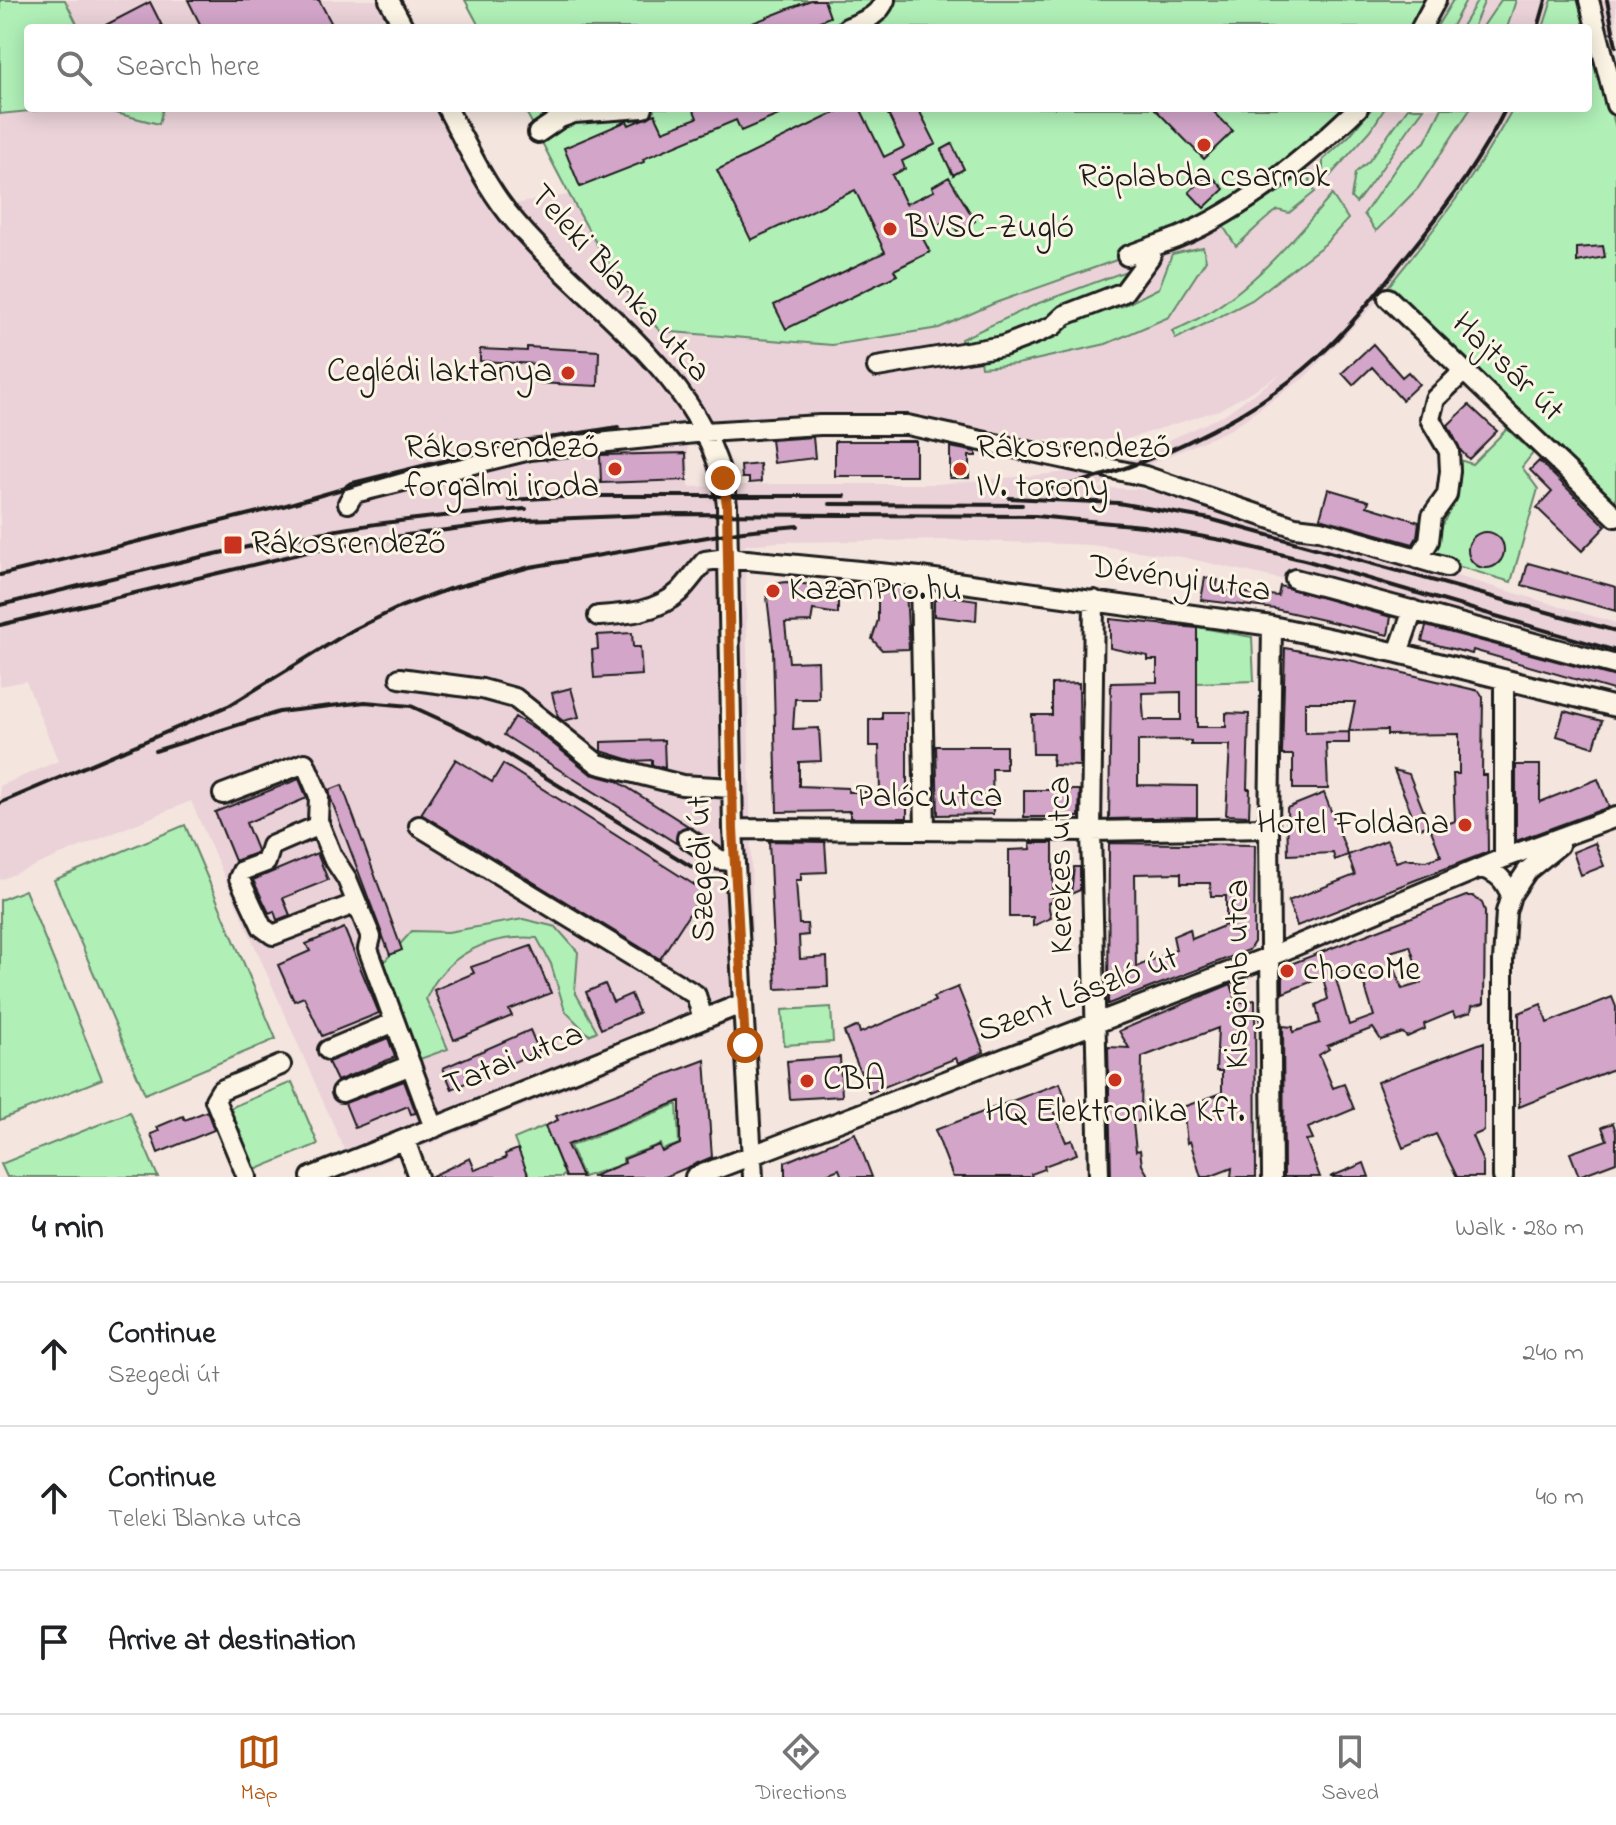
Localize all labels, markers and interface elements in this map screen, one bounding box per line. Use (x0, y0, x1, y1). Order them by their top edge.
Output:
search box (24, 24, 1592, 112)
icon: search (52, 46, 96, 90)
text: Search here (116, 46, 260, 90)
marker: Röplabda csarnok (1195, 136, 1213, 154)
place label: Röplabda csarnok (1078, 153, 1330, 203)
street label: Teleki Blanka utca (516, 173, 722, 395)
place label: BVSC-Zugló (905, 204, 1074, 254)
marker: BVSC-Zugló (881, 220, 899, 238)
street label: Hajtsár út (1439, 301, 1575, 435)
place label: Ceglédi laktanya (327, 348, 552, 398)
marker: Ceglédi laktanya (559, 364, 577, 382)
place label: Rákosrendező forgalmi iroda (404, 424, 599, 513)
place label: Rákosrendező IV. torony (976, 424, 1171, 513)
marker: Rákosrendező forgalmi iroda (606, 460, 624, 478)
route end (705, 460, 741, 496)
marker: Rákosrendező IV. torony (951, 460, 969, 478)
place label: Rákosrendező (251, 520, 446, 570)
marker: Rákosrendező (222, 534, 244, 556)
street label: Dévényi utca (1085, 542, 1274, 617)
place label: KazanPro.hu (789, 566, 962, 616)
marker: KazanPro.hu (764, 582, 782, 600)
street label: Palóc utca (855, 773, 1003, 823)
street label: Kerekes utca (1035, 776, 1089, 954)
street label: Szegedi út (675, 795, 731, 943)
place label: Hotel Foldana (1257, 800, 1449, 850)
marker: Hotel Foldana (1456, 816, 1474, 834)
street label: Kisgömb utca (1214, 879, 1264, 1069)
street label: Szent László út (970, 935, 1186, 1057)
place label: chocoMe (1303, 946, 1421, 996)
marker: chocoMe (1278, 962, 1296, 980)
street label: Tatai utca (437, 1010, 591, 1112)
route start (727, 1027, 763, 1063)
place label: CBA (823, 1056, 886, 1106)
marker: HQ Elektronika Kft. (1106, 1071, 1124, 1089)
marker: CBA (798, 1072, 816, 1090)
place label: HQ Elektronika Kft. (985, 1088, 1245, 1138)
text: 4 min (32, 1204, 104, 1254)
text: Walk · 280 m (1455, 1210, 1584, 1248)
text: Continue (108, 1313, 216, 1357)
icon: ahead (32, 1332, 76, 1376)
text: 240 m (1522, 1335, 1584, 1373)
text: Szegedi út (108, 1357, 220, 1395)
text: Continue (108, 1457, 216, 1501)
icon: ahead (32, 1476, 76, 1520)
text: 40 m (1535, 1479, 1584, 1517)
text: Teleki Blanka utca (108, 1501, 301, 1539)
icon: arrive (32, 1620, 76, 1664)
text: Arrive at destination (108, 1620, 356, 1664)
tab: Map (237, 1730, 281, 1810)
tab: Directions (756, 1730, 847, 1810)
tab: Saved (1321, 1730, 1379, 1810)

